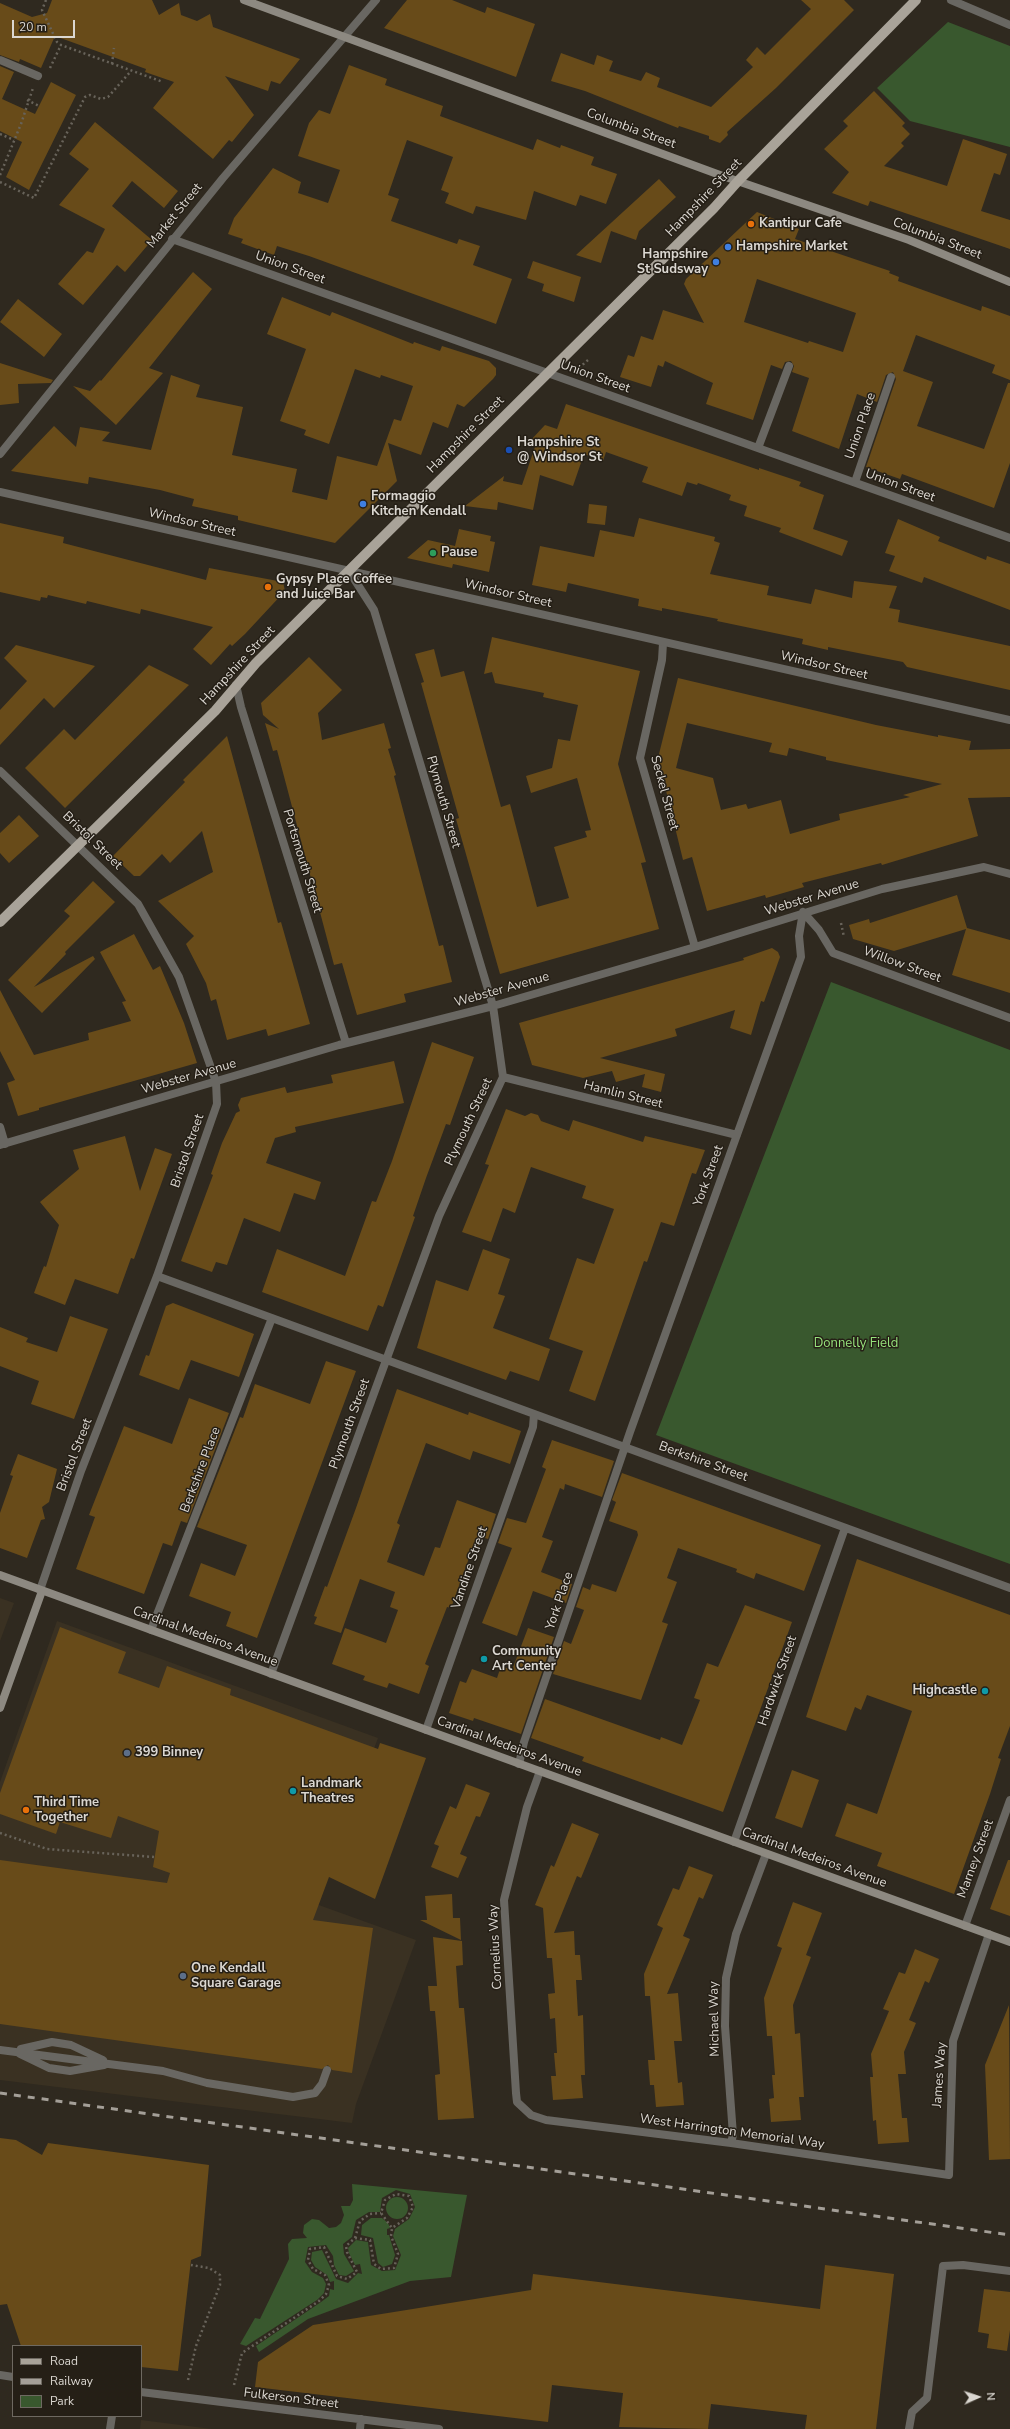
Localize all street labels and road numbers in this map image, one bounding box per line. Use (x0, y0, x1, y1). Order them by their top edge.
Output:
street label: Columbia Street (584, 106, 678, 152)
street label: Hampshire Street (663, 156, 745, 240)
street label: Market Street (144, 180, 206, 252)
street label: Columbia Street (890, 215, 984, 263)
street label: Union Street (253, 248, 327, 288)
street label: Union Street (558, 357, 632, 397)
street label: Union Place (842, 391, 880, 461)
street label: Hampshire Street (424, 393, 508, 477)
street label: Union Street (863, 466, 937, 506)
street label: Windsor Street (147, 505, 237, 541)
street label: Windsor Street (463, 576, 553, 612)
street label: Hampshire Street (197, 623, 279, 709)
street label: Windsor Street (779, 648, 869, 684)
street label: Plymouth Street (422, 754, 464, 850)
street label: Seckel Street (647, 754, 681, 832)
street label: Portsmouth Street (279, 807, 325, 915)
street label: Bristol Street (59, 809, 125, 873)
street label: Webster Avenue (763, 876, 861, 920)
street label: Willow Street (861, 944, 943, 986)
street label: Webster Avenue (453, 969, 551, 1011)
street label: Webster Avenue (140, 1056, 238, 1098)
street label: Plymouth Street (442, 1076, 496, 1168)
street label: Hamlin Street (582, 1078, 664, 1112)
street label: Bristol Street (168, 1112, 208, 1190)
street label: York Street (691, 1143, 727, 1209)
street label: Plymouth Street (326, 1377, 374, 1471)
street label: Bristol Street (54, 1416, 96, 1494)
street label: Berkshire Place (178, 1425, 224, 1515)
street label: Berkshire Street (656, 1439, 750, 1485)
street label: Vandine Street (449, 1525, 491, 1611)
street label: York Place (543, 1570, 577, 1632)
street label: Cardinal Medeiros Avenue (130, 1603, 280, 1671)
street label: Hardwick Street (755, 1634, 801, 1728)
street label: Cardinal Medeiros Avenue (434, 1713, 584, 1781)
street label: Marney Street (955, 1818, 997, 1900)
street label: Cardinal Medeiros Avenue (739, 1824, 889, 1892)
street label: Cornelius Way (486, 1904, 506, 1990)
street label: Michael Way (707, 1981, 723, 2057)
street label: James Way (930, 2042, 950, 2108)
street label: West Harrington Memorial Way (639, 2111, 825, 2153)
street label: Fulkerson Street (243, 2385, 339, 2413)

